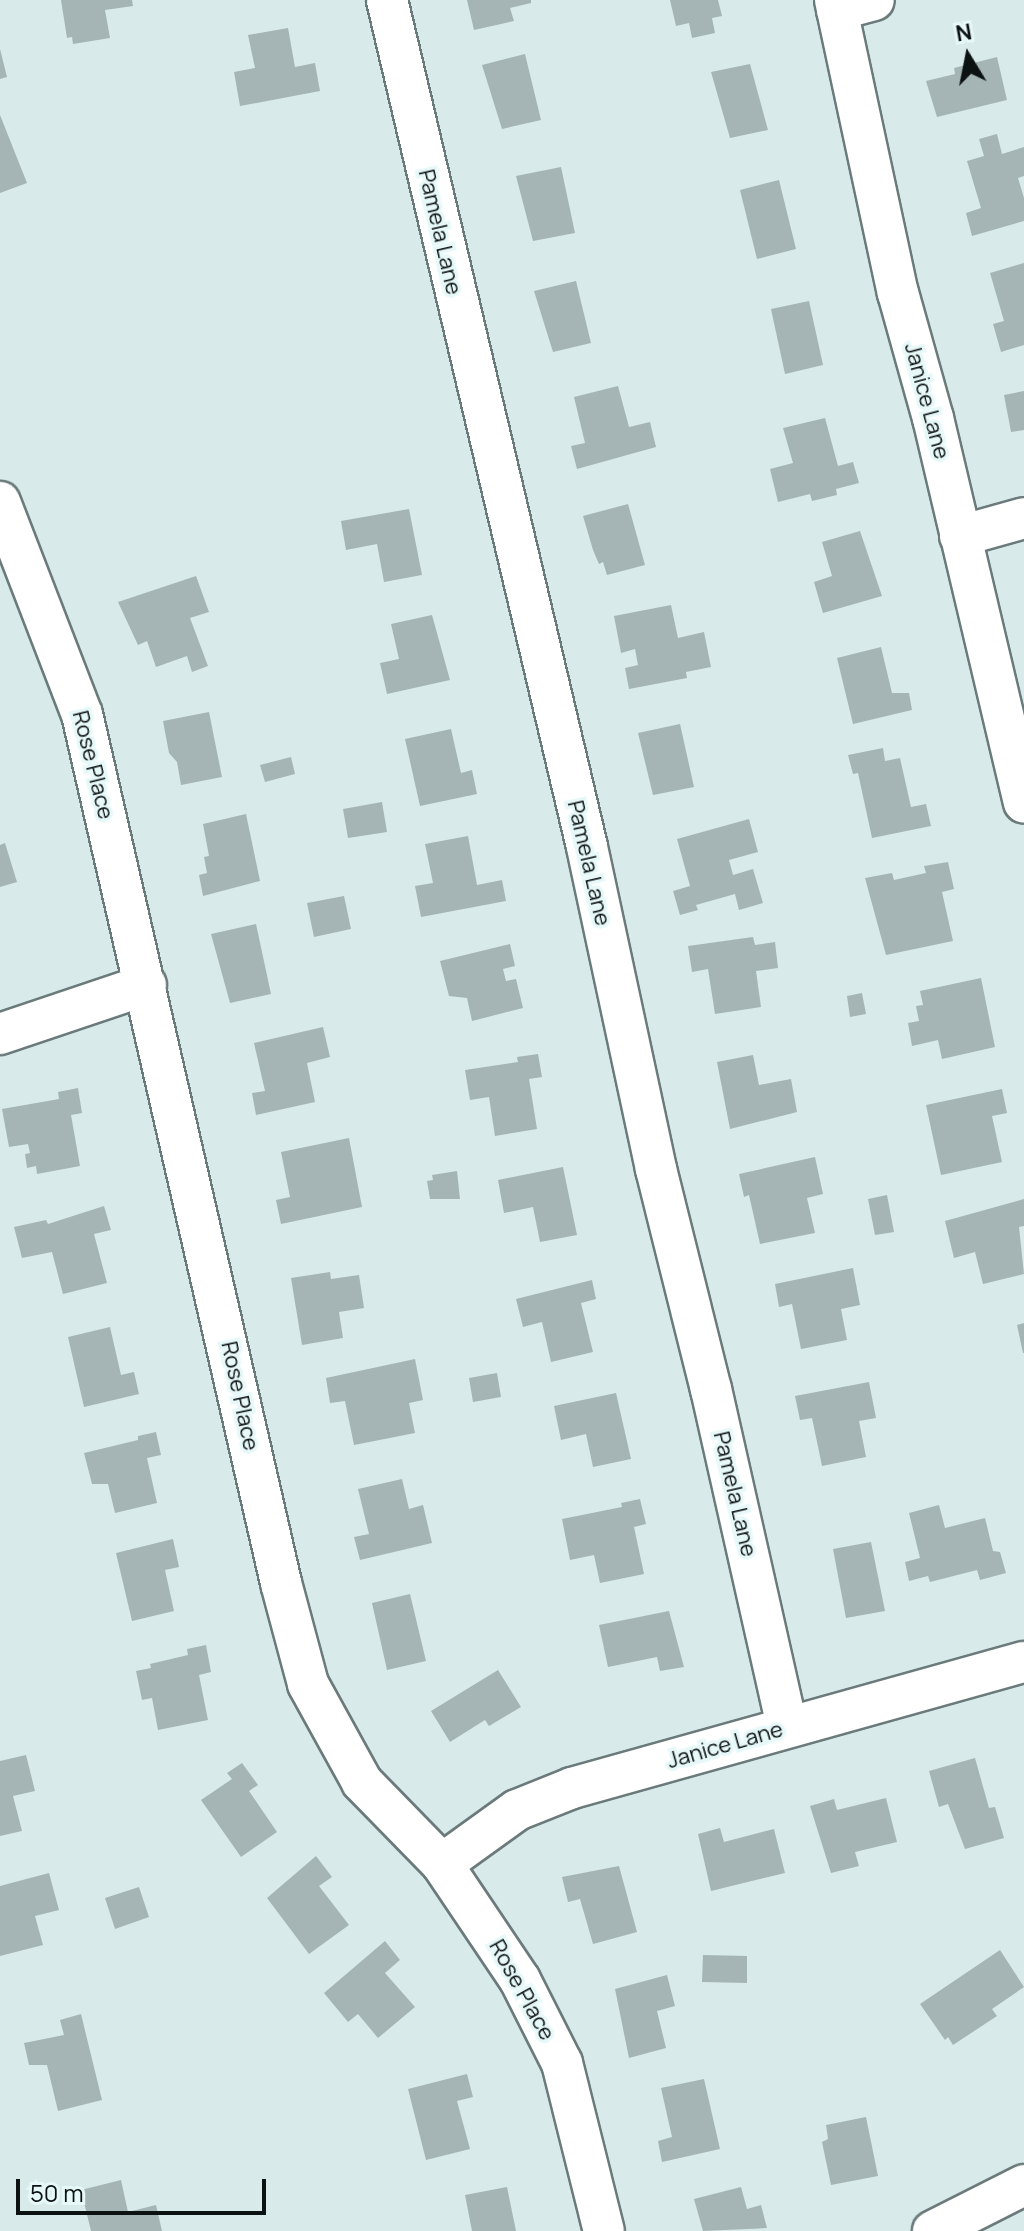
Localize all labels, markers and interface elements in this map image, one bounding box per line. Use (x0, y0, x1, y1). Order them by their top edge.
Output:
north arrow (928, 16, 1008, 96)
text: N (953, 16, 974, 49)
street label: Pamela Lane (413, 167, 467, 297)
street label: Janice Lane (899, 340, 955, 462)
street label: Rose Place (67, 708, 119, 822)
street label: Pamela Lane (562, 798, 616, 928)
street label: Rose Place (216, 1339, 264, 1453)
street label: Pamela Lane (708, 1429, 762, 1559)
street label: Janice Lane (664, 1716, 786, 1774)
street label: Rose Place (484, 1935, 560, 2045)
scale bar (20, 2163, 270, 2213)
text: 50 m (30, 2176, 84, 2209)

